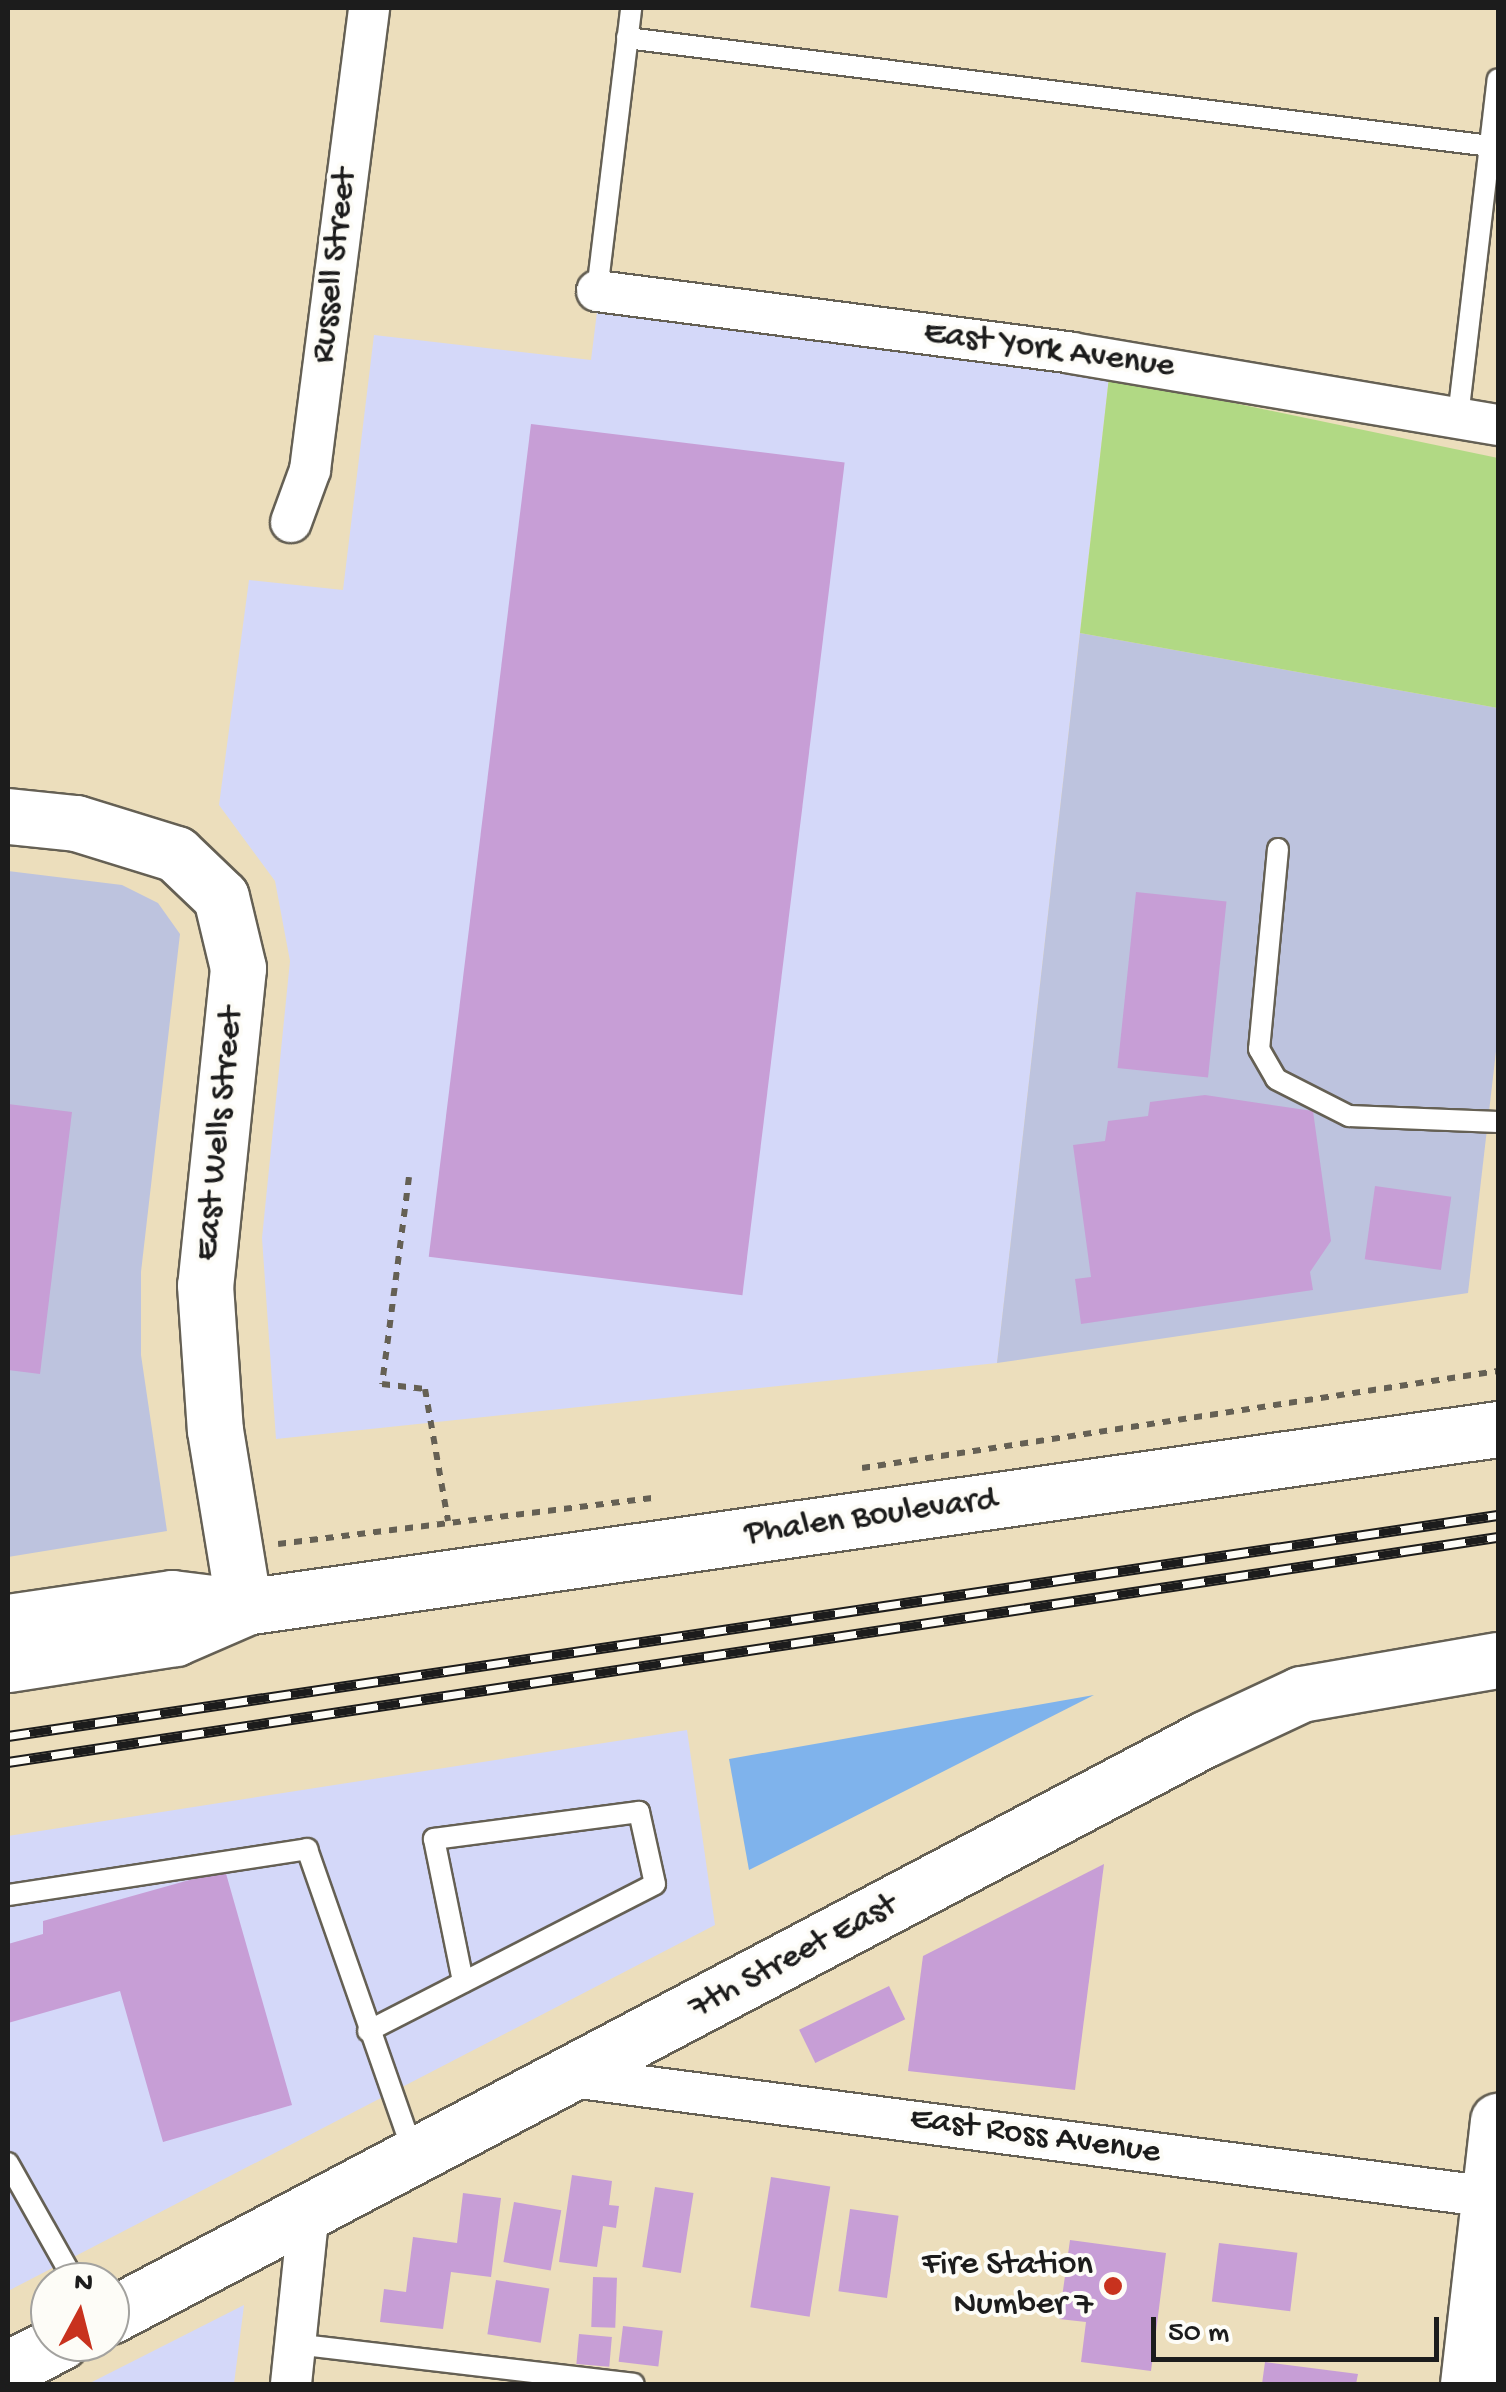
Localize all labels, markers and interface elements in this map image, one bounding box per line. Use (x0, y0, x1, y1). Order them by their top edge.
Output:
street label: Russell Street (303, 166, 369, 366)
street label: East York Avenue (921, 313, 1177, 389)
street label: East Wells Street (187, 1005, 255, 1263)
street label: Phalen Boulevard (742, 1480, 1000, 1556)
street label: 7th Street East (683, 1886, 905, 2030)
street label: East Ross Avenue (907, 2099, 1163, 2175)
place label: Fire Station Number 7 (922, 2245, 1093, 2327)
north arrow (30, 2262, 130, 2362)
text: N (72, 2266, 95, 2301)
marker: Fire Station Number 7 (1102, 2275, 1124, 2297)
scale bar (1156, 2297, 1444, 2359)
text: 50 m (1168, 2317, 1229, 2352)

